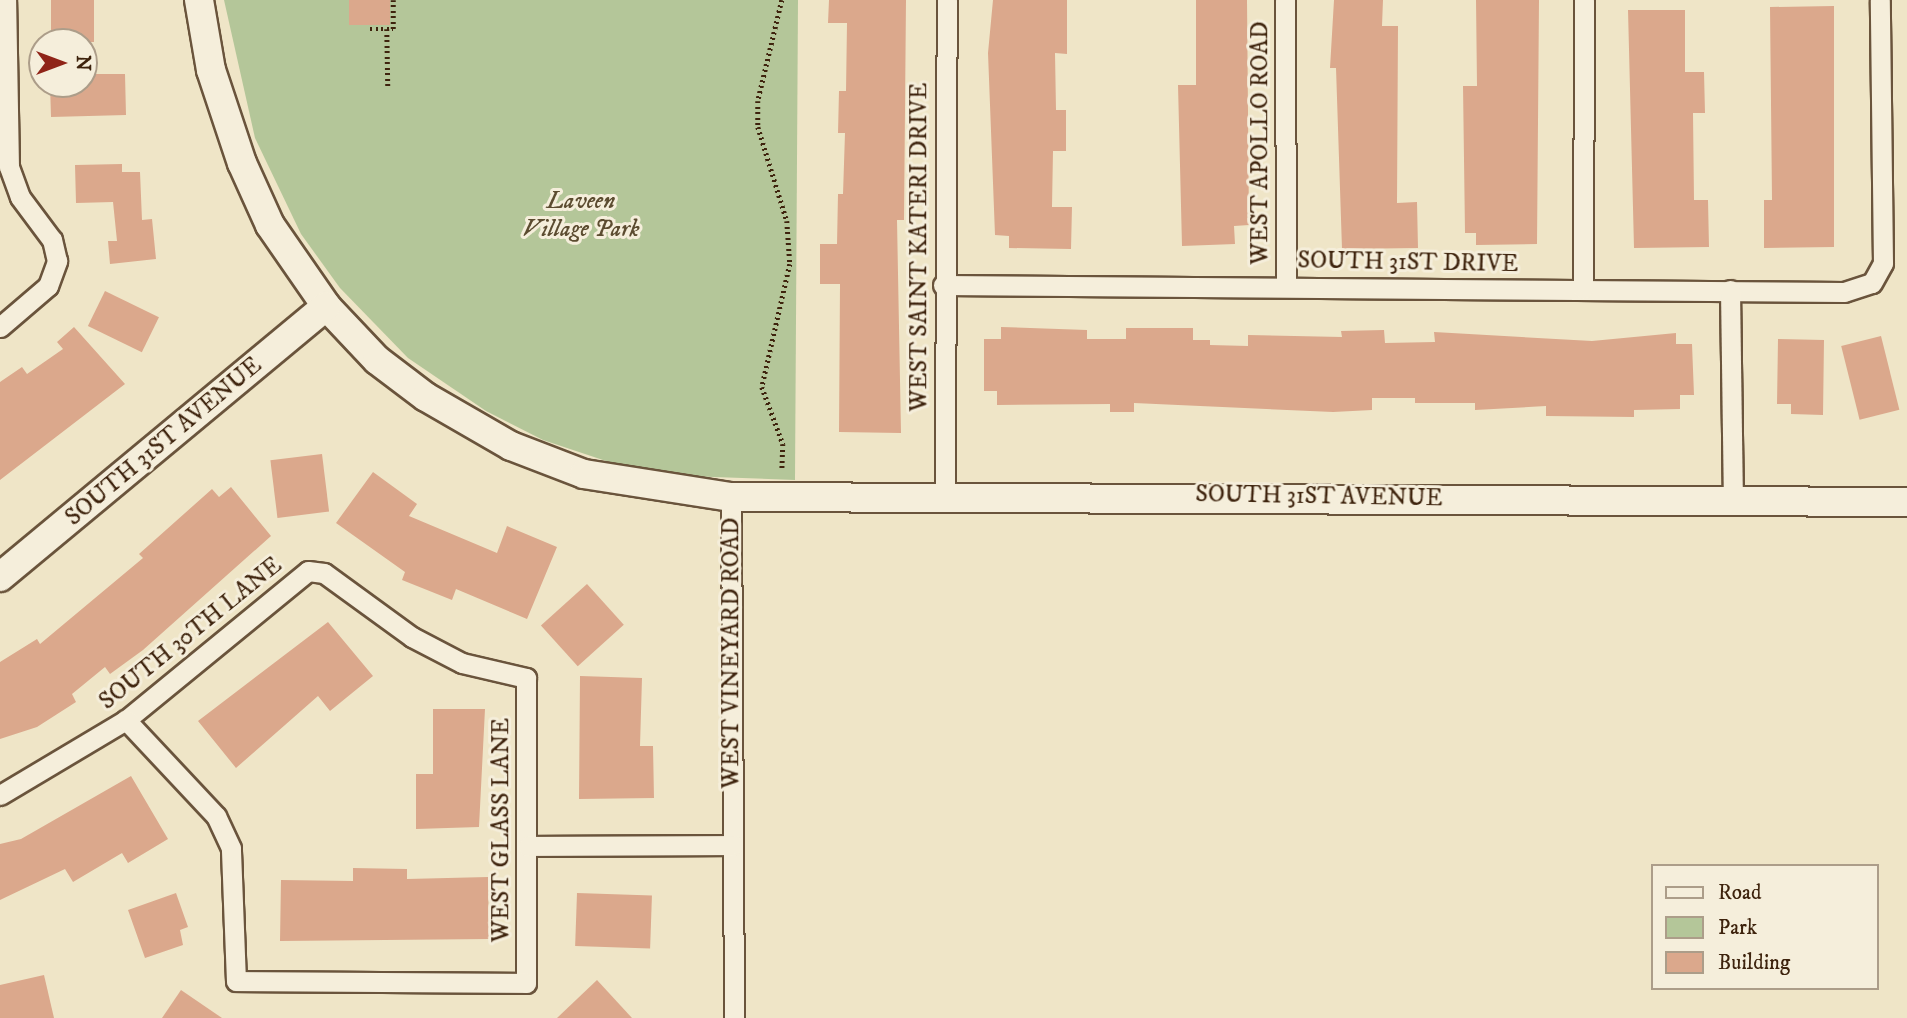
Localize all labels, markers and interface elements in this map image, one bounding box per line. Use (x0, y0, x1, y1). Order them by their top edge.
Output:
street label: WEST APOLLO ROAD (1247, 21, 1275, 265)
north arrow (28, 28, 98, 98)
text: N (71, 55, 94, 71)
street label: WEST SAINT KATERI DRIVE (906, 82, 934, 412)
park label: Laveen Village Park (522, 188, 640, 244)
street label: SOUTH 31ST DRIVE (1297, 247, 1519, 279)
street label: SOUTH 31ST AVENUE (60, 352, 268, 532)
street label: SOUTH 31ST AVENUE (1195, 480, 1443, 514)
street label: WEST VINEYARD ROAD (718, 517, 746, 789)
street label: SOUTH 30TH LANE (94, 552, 288, 716)
street label: WEST GLASS LANE (488, 718, 516, 942)
legend (1652, 864, 1879, 990)
text: Road (1718, 880, 1762, 906)
text: Park (1718, 915, 1757, 941)
text: Building (1718, 950, 1790, 976)

